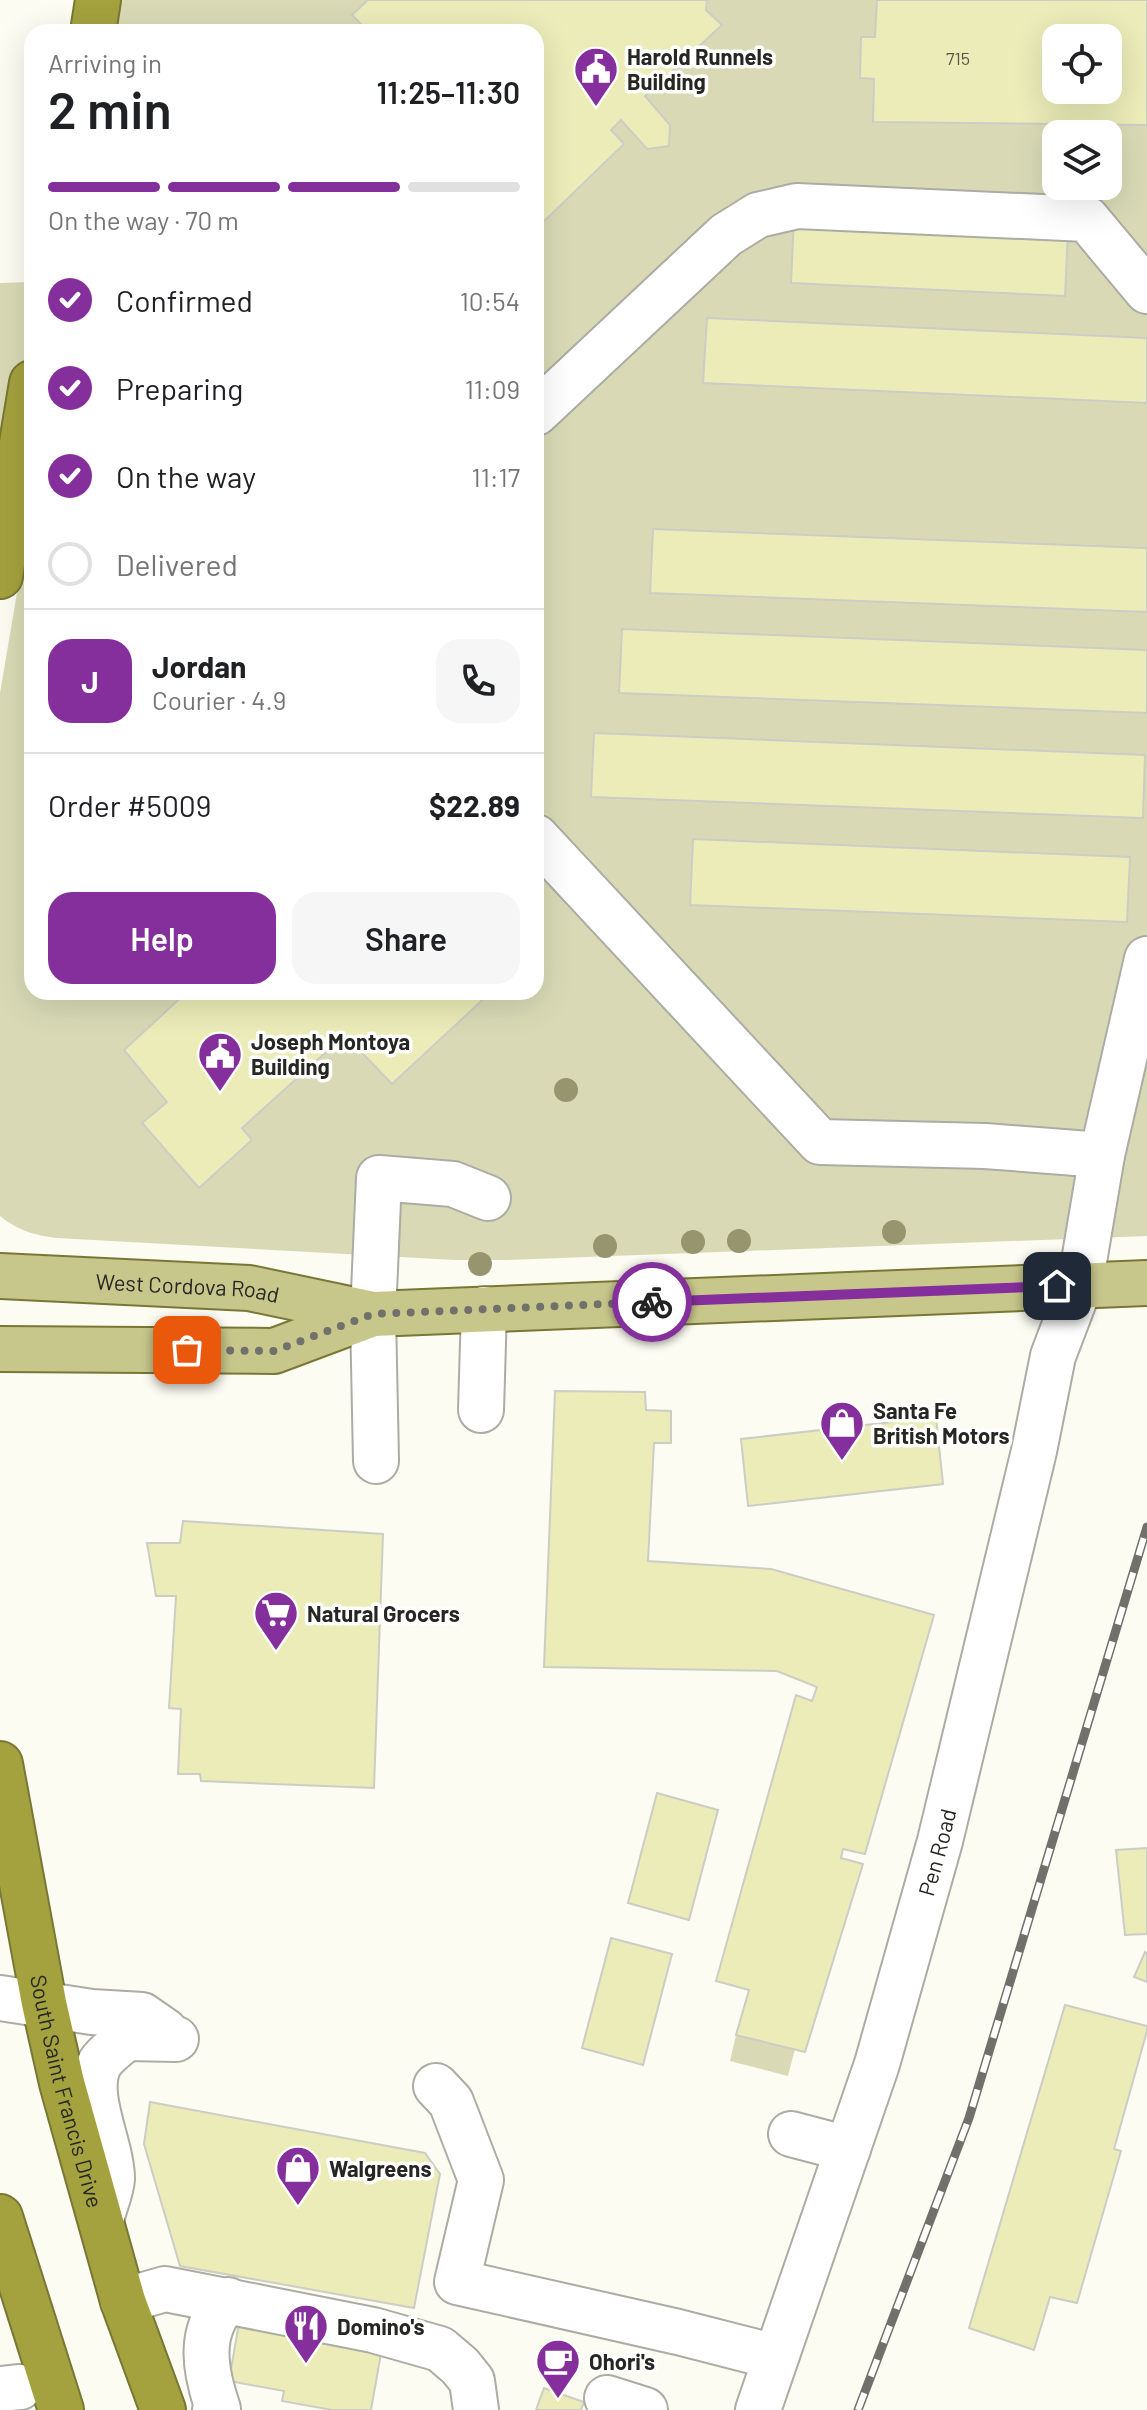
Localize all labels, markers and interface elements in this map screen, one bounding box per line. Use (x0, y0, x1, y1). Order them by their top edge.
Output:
map controls (1042, 24, 1122, 200)
button: locate (1042, 24, 1122, 104)
place label: Harold Runnels Building (627, 43, 773, 94)
public building icon: Harold Runnels Building (572, 45, 620, 108)
text: Arriving in (48, 47, 162, 78)
house number: 715 (946, 47, 970, 69)
text: 11:25–11:30 (377, 74, 520, 110)
text: 2 min (48, 77, 172, 139)
button: layers (1042, 120, 1122, 200)
text: On the way · 70 m (48, 204, 239, 235)
icon: check (48, 278, 92, 322)
text: Confirmed (116, 282, 253, 318)
text: 10:54 (460, 285, 520, 316)
icon: check (48, 366, 92, 410)
text: Preparing (116, 370, 243, 406)
text: 11:09 (465, 373, 520, 404)
icon: check (48, 454, 92, 498)
text: On the way (116, 458, 256, 494)
text: 11:17 (472, 461, 520, 492)
text: Delivered (116, 546, 238, 582)
button: phone (436, 639, 520, 723)
text: Jordan (152, 648, 247, 684)
text: J (81, 663, 99, 699)
text: Courier · 4.9 (152, 684, 286, 715)
text: Order #5009 (48, 787, 211, 823)
text: $22.89 (429, 787, 520, 823)
button: Help (48, 892, 276, 984)
button: Share (292, 892, 520, 984)
place label: Joseph Montoya Building (251, 1028, 410, 1079)
public building icon: Joseph Montoya Building (196, 1030, 244, 1093)
pin (1023, 1252, 1091, 1320)
courier (612, 1262, 692, 1342)
icon: home (1035, 1264, 1079, 1308)
street label: West Cordova Road (95, 1268, 282, 1307)
icon: bike (630, 1280, 674, 1324)
pin (153, 1316, 221, 1384)
icon: bag (165, 1328, 209, 1372)
place label: Santa Fe British Motors (873, 1397, 1010, 1448)
shop icon: Santa Fe British Motors (818, 1399, 866, 1462)
supermarket icon: Natural Grocers (252, 1589, 300, 1652)
place label: Natural Grocers (307, 1600, 460, 1626)
street label: Pen Road (912, 1806, 960, 1899)
street label: South Saint Francis Drive (26, 1972, 109, 2210)
shop icon: Walgreens (274, 2144, 322, 2207)
place label: Walgreens (329, 2155, 431, 2181)
restaurant icon: Domino's (282, 2302, 330, 2365)
place label: Domino's (337, 2313, 425, 2339)
cafe icon: Ohori's (534, 2337, 582, 2400)
place label: Ohori's (589, 2348, 655, 2374)

